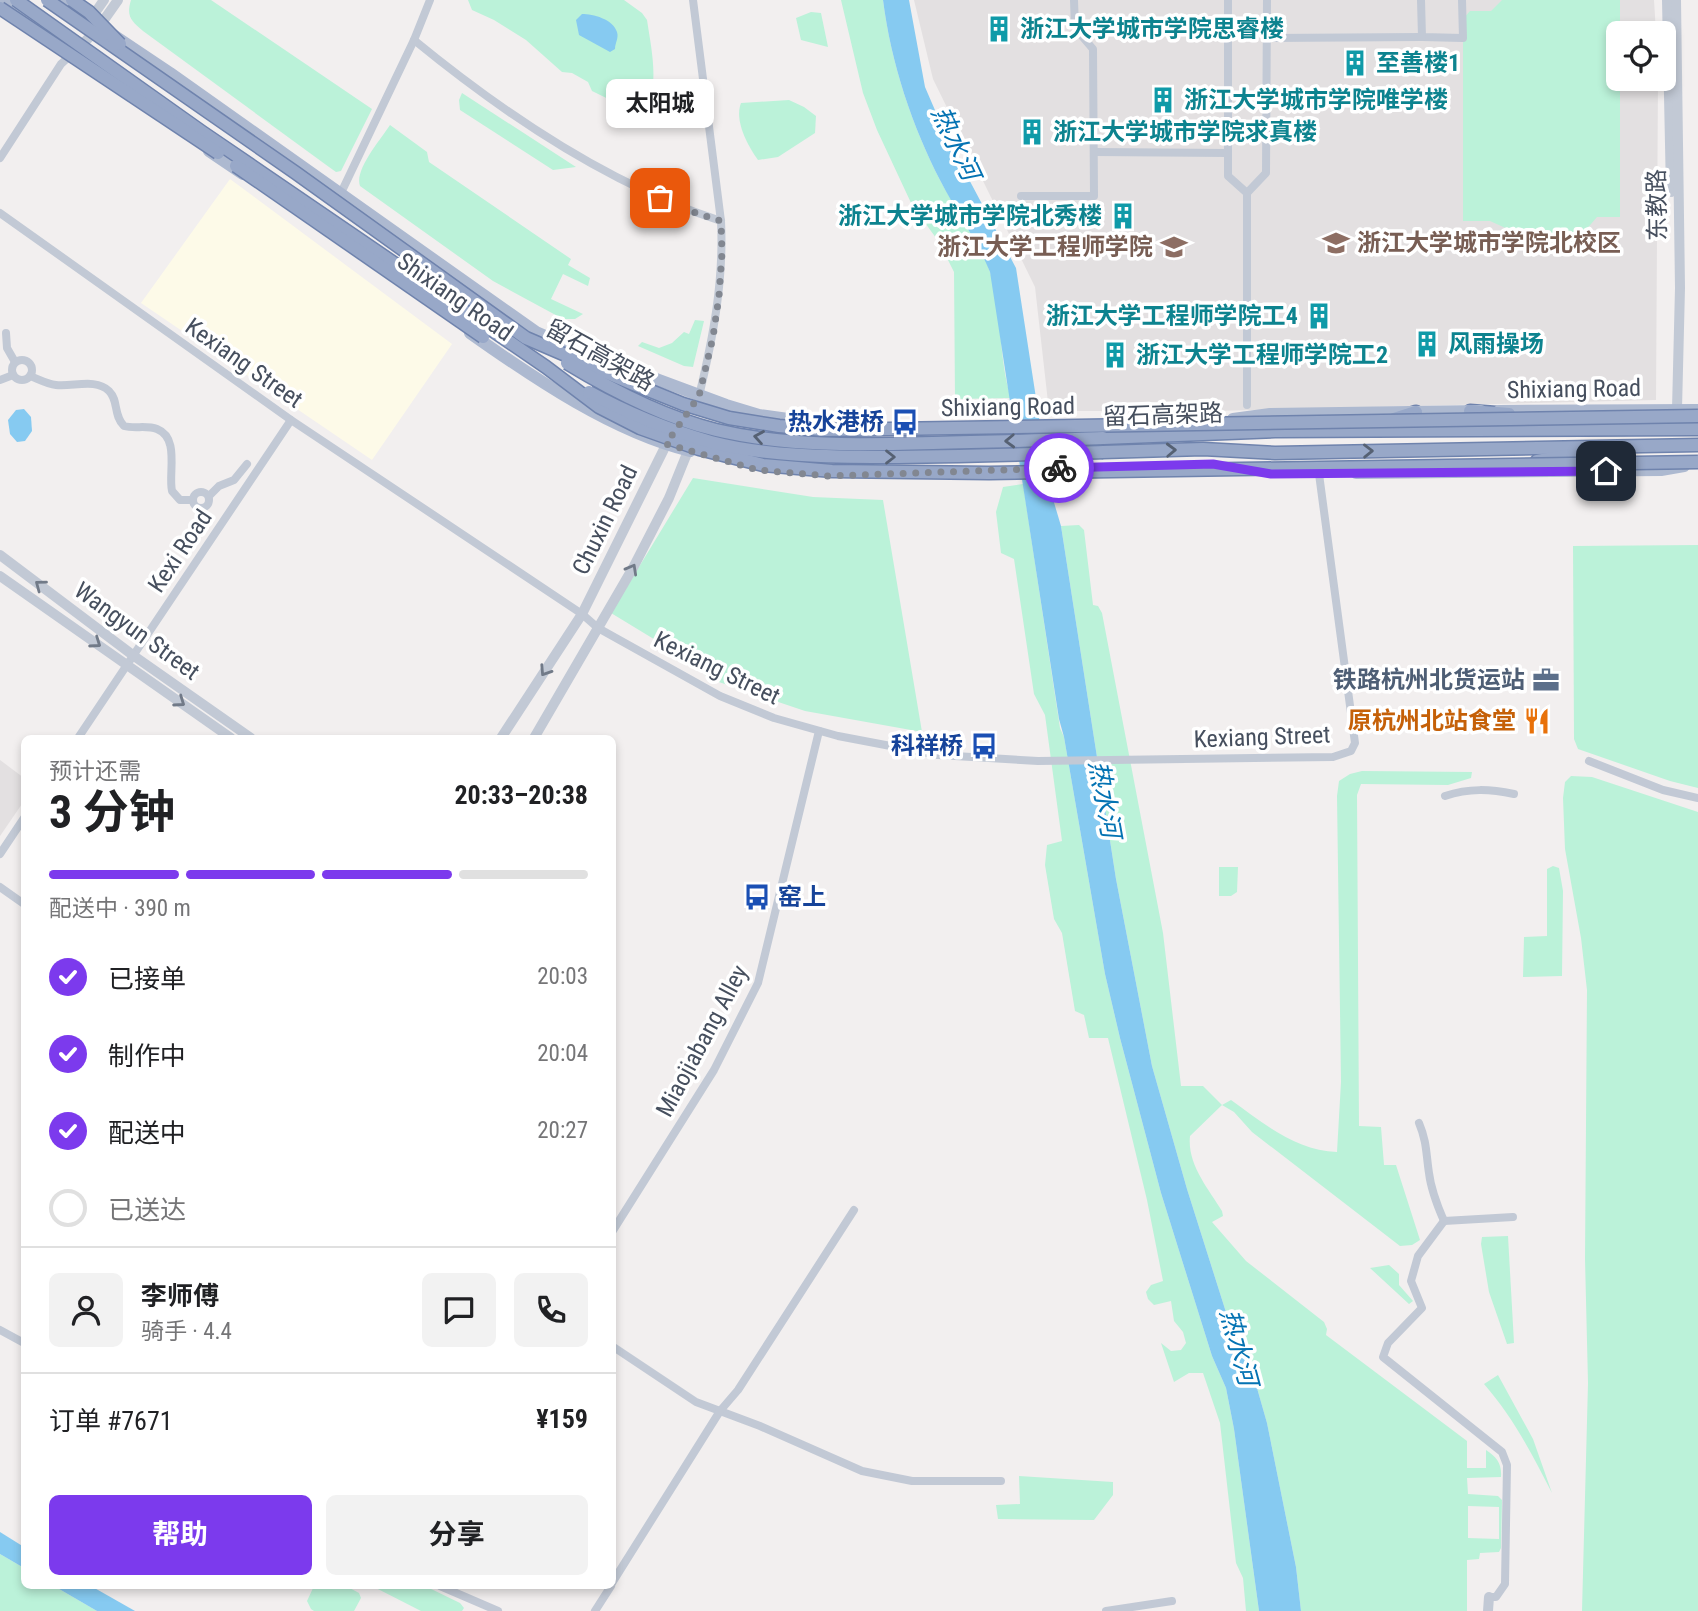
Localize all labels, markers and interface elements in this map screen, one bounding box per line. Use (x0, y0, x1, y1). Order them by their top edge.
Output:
building icon: 浙江大学城市学院思睿楼 (984, 14, 1014, 44)
place label: 浙江大学城市学院思睿楼 (1020, 15, 1284, 43)
map controls (1606, 21, 1676, 91)
button: locate (1606, 21, 1676, 91)
building icon: 至善楼1 (1340, 48, 1370, 78)
place label: 至善楼1 (1376, 49, 1460, 77)
callout: 太阳城 (606, 79, 714, 128)
building icon: 浙江大学城市学院唯学楼 (1148, 85, 1178, 115)
place label: 浙江大学城市学院唯学楼 (1184, 86, 1448, 114)
text: 太阳城 (626, 90, 695, 117)
water label: 热水河 (926, 101, 988, 189)
building icon: 浙江大学城市学院求真楼 (1017, 117, 1047, 147)
place label: 浙江大学城市学院求真楼 (1053, 118, 1317, 146)
pin (630, 168, 690, 228)
street label: 东教路 (1642, 169, 1672, 241)
icon: bag (641, 179, 679, 217)
building icon: 浙江大学城市学院北秀楼 (1108, 201, 1138, 231)
place label: 浙江大学城市学院北秀楼 (838, 202, 1102, 230)
school or university icon: 浙江大学城市学院北校区 (1321, 228, 1351, 258)
place label: 浙江大学城市学院北校区 (1357, 229, 1621, 257)
school or university icon: 浙江大学工程师学院 (1159, 232, 1189, 262)
place label: 浙江大学工程师学院 (937, 233, 1153, 261)
street label: Shixiang Road (392, 247, 518, 347)
building icon: 浙江大学工程师学院工4 (1304, 301, 1334, 331)
place label: 浙江大学工程师学院工4 (1046, 302, 1298, 330)
street label: Kexiang Street (180, 312, 308, 414)
street label: 留石高架路 (541, 314, 659, 396)
building icon: 风雨操场 (1412, 329, 1442, 359)
place label: 风雨操场 (1448, 330, 1544, 358)
building icon: 浙江大学工程师学院工2 (1100, 340, 1130, 370)
place label: 浙江大学工程师学院工2 (1136, 341, 1388, 369)
street label: Shixiang Road (1507, 374, 1641, 404)
street label: Shixiang Road (941, 392, 1075, 422)
street label: 留石高架路 (1103, 399, 1223, 431)
bus stop icon: 热水港桥 (890, 407, 920, 437)
place label: 热水港桥 (788, 408, 884, 436)
one-way arrow (753, 430, 765, 445)
one-way arrow (1005, 433, 1015, 449)
courier (1024, 433, 1094, 503)
pin (1576, 441, 1636, 501)
one-way arrow (1167, 442, 1177, 458)
one-way arrow (1363, 444, 1374, 459)
one-way arrow (886, 449, 896, 465)
icon: bike (1040, 449, 1078, 487)
icon: home (1587, 452, 1625, 490)
street label: Chuxin Road (567, 461, 643, 579)
street label: Kexi Road (142, 504, 218, 598)
one-way arrow (624, 563, 637, 576)
street label: Wangyun Street (69, 576, 205, 686)
one-way arrow (36, 581, 48, 594)
street label: Kexiang Street (649, 625, 785, 711)
one-way arrow (88, 635, 101, 647)
one-way arrow (541, 663, 553, 676)
office icon: 铁路杭州北货运站 (1531, 665, 1561, 695)
place label: 铁路杭州北货运站 (1333, 666, 1525, 694)
one-way arrow (172, 694, 185, 706)
restaurant icon: 原杭州北站食堂 (1522, 706, 1552, 736)
place label: 原杭州北站食堂 (1348, 707, 1516, 735)
street label: Kexiang Street (1193, 721, 1331, 753)
bus stop icon: 科祥桥 (969, 731, 999, 761)
place label: 科祥桥 (891, 732, 963, 760)
text: 预计还需 (49, 758, 141, 785)
water label: 热水河 (1083, 758, 1127, 845)
text: 20:33–20:38 (454, 780, 588, 810)
text: 3 分钟 (49, 785, 175, 839)
bus stop icon: 窑上 (742, 882, 772, 912)
place label: 窑上 (778, 883, 826, 911)
text: 配送中 · 390 m (49, 895, 191, 922)
icon: check (49, 958, 87, 996)
street label: Miaojiabang Alley (650, 960, 754, 1122)
text: 20:03 (537, 963, 588, 990)
text: 已接单 (108, 964, 186, 994)
icon: check (49, 1035, 87, 1073)
text: 20:04 (537, 1040, 588, 1067)
text: 制作中 (108, 1041, 186, 1071)
icon: check (49, 1112, 87, 1150)
text: 20:27 (537, 1117, 588, 1144)
text: 配送中 (108, 1118, 186, 1148)
text: 已送达 (108, 1195, 186, 1225)
button: person (49, 1273, 123, 1347)
button: chat (422, 1273, 496, 1347)
button: phone (514, 1273, 588, 1347)
text: 李师傅 (141, 1281, 219, 1311)
water label: 热水河 (1214, 1305, 1265, 1393)
text: 骑手 · 4.4 (141, 1318, 232, 1345)
text: ¥159 (536, 1404, 588, 1434)
text: 订单 #7671 (49, 1406, 173, 1436)
button: 帮助 (49, 1495, 312, 1575)
button: 分享 (326, 1495, 588, 1575)

